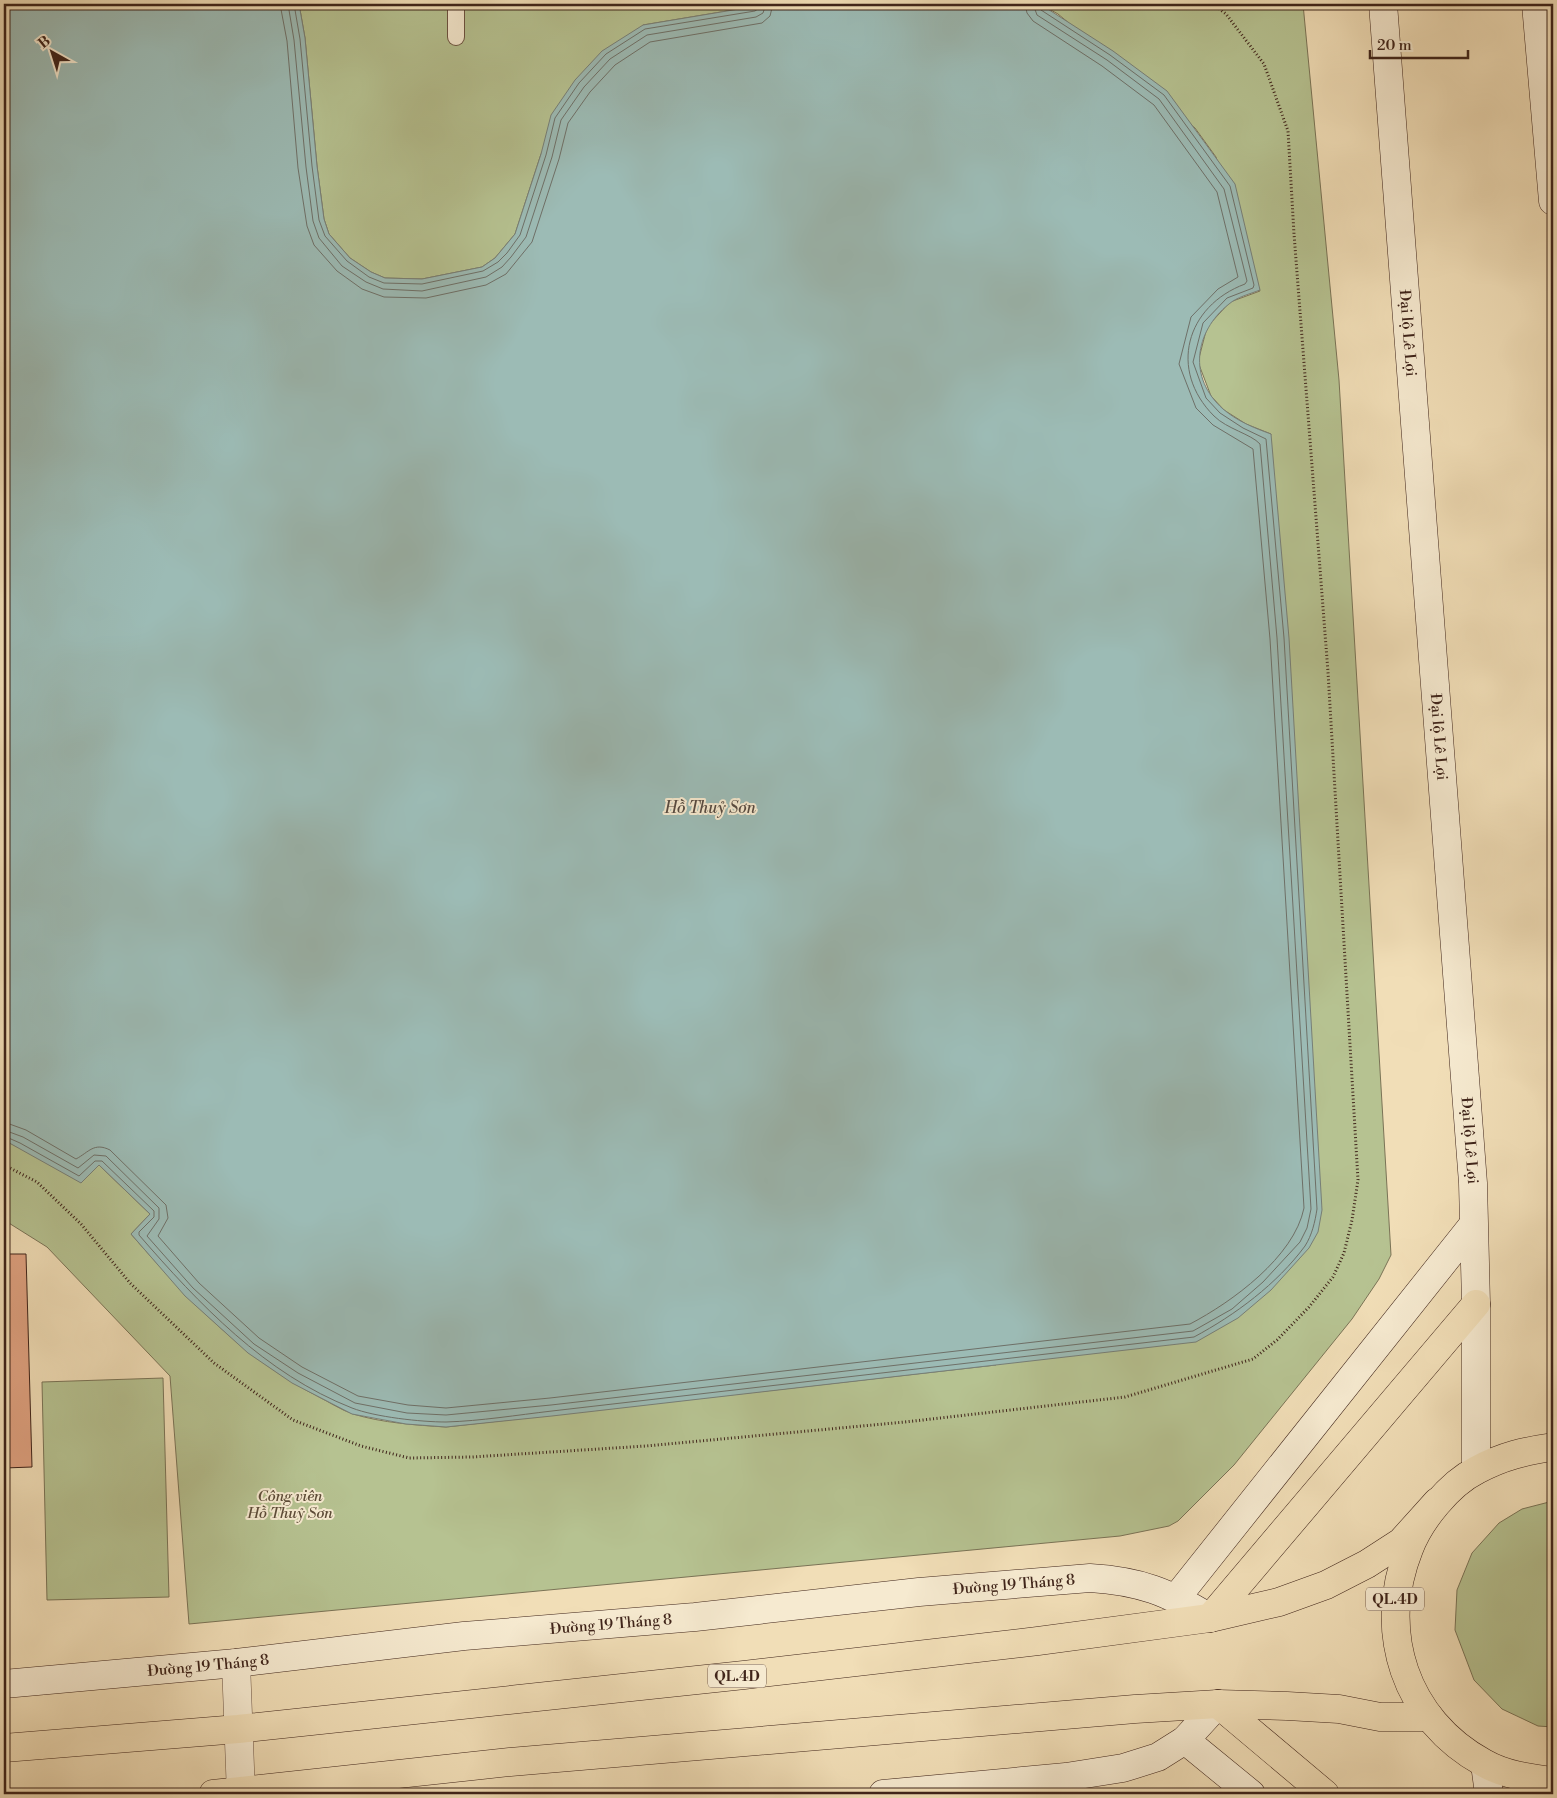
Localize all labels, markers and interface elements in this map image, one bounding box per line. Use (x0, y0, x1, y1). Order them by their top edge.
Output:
north arrow (28, 28, 78, 78)
scale bar (1370, 28, 1467, 60)
text: B (35, 32, 54, 53)
text: 20 m (1377, 36, 1412, 55)
street label: Đại lộ Lê Lợi (1395, 289, 1420, 377)
street label: Đại lộ Lê Lợi (1426, 693, 1451, 781)
water label: Hồ Thuỷ Sơn (663, 798, 757, 818)
street label: Đại lộ Lê Lợi (1456, 1097, 1482, 1185)
park label: Công viên Hồ Thuỷ Sơn (246, 1487, 333, 1523)
street label: Đường 19 Tháng 8 (952, 1570, 1076, 1599)
road number: QL.4D (1366, 1588, 1424, 1610)
street label: Đường 19 Tháng 8 (549, 1610, 673, 1639)
street label: Đường 19 Tháng 8 (146, 1650, 270, 1681)
road number: QL.4D (708, 1664, 766, 1688)

